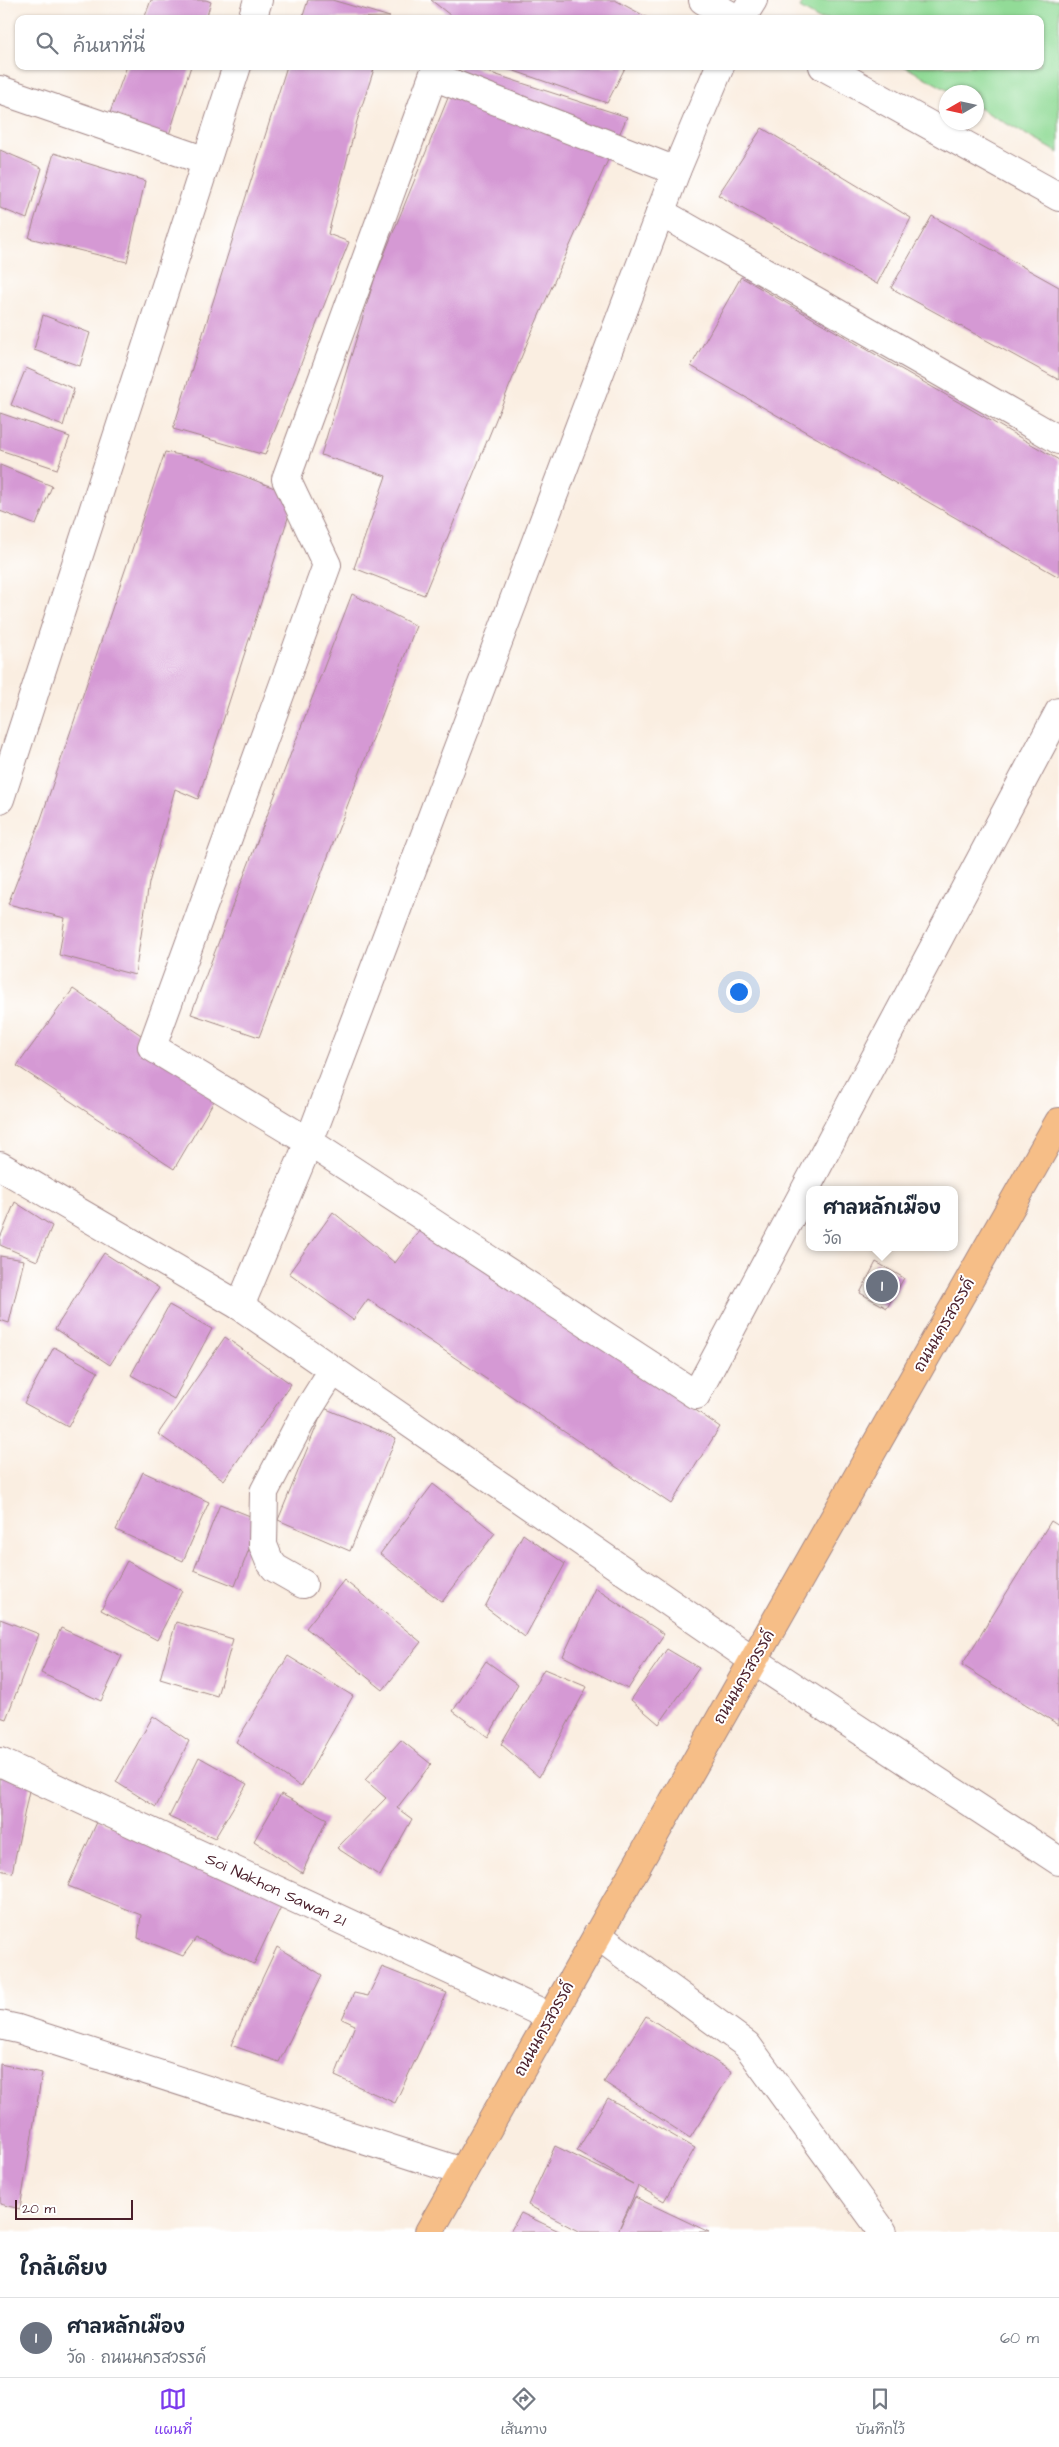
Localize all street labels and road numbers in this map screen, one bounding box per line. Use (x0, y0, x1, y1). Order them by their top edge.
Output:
street label: ถนนนครสวรรค์ (907, 1273, 980, 1376)
street label: ถนนนครสวรรค์ (707, 1625, 780, 1728)
street label: Soi Nakhon Sawan 21 (202, 1848, 350, 1932)
street label: ถนนนครสวรรค์ (508, 1977, 579, 2080)

